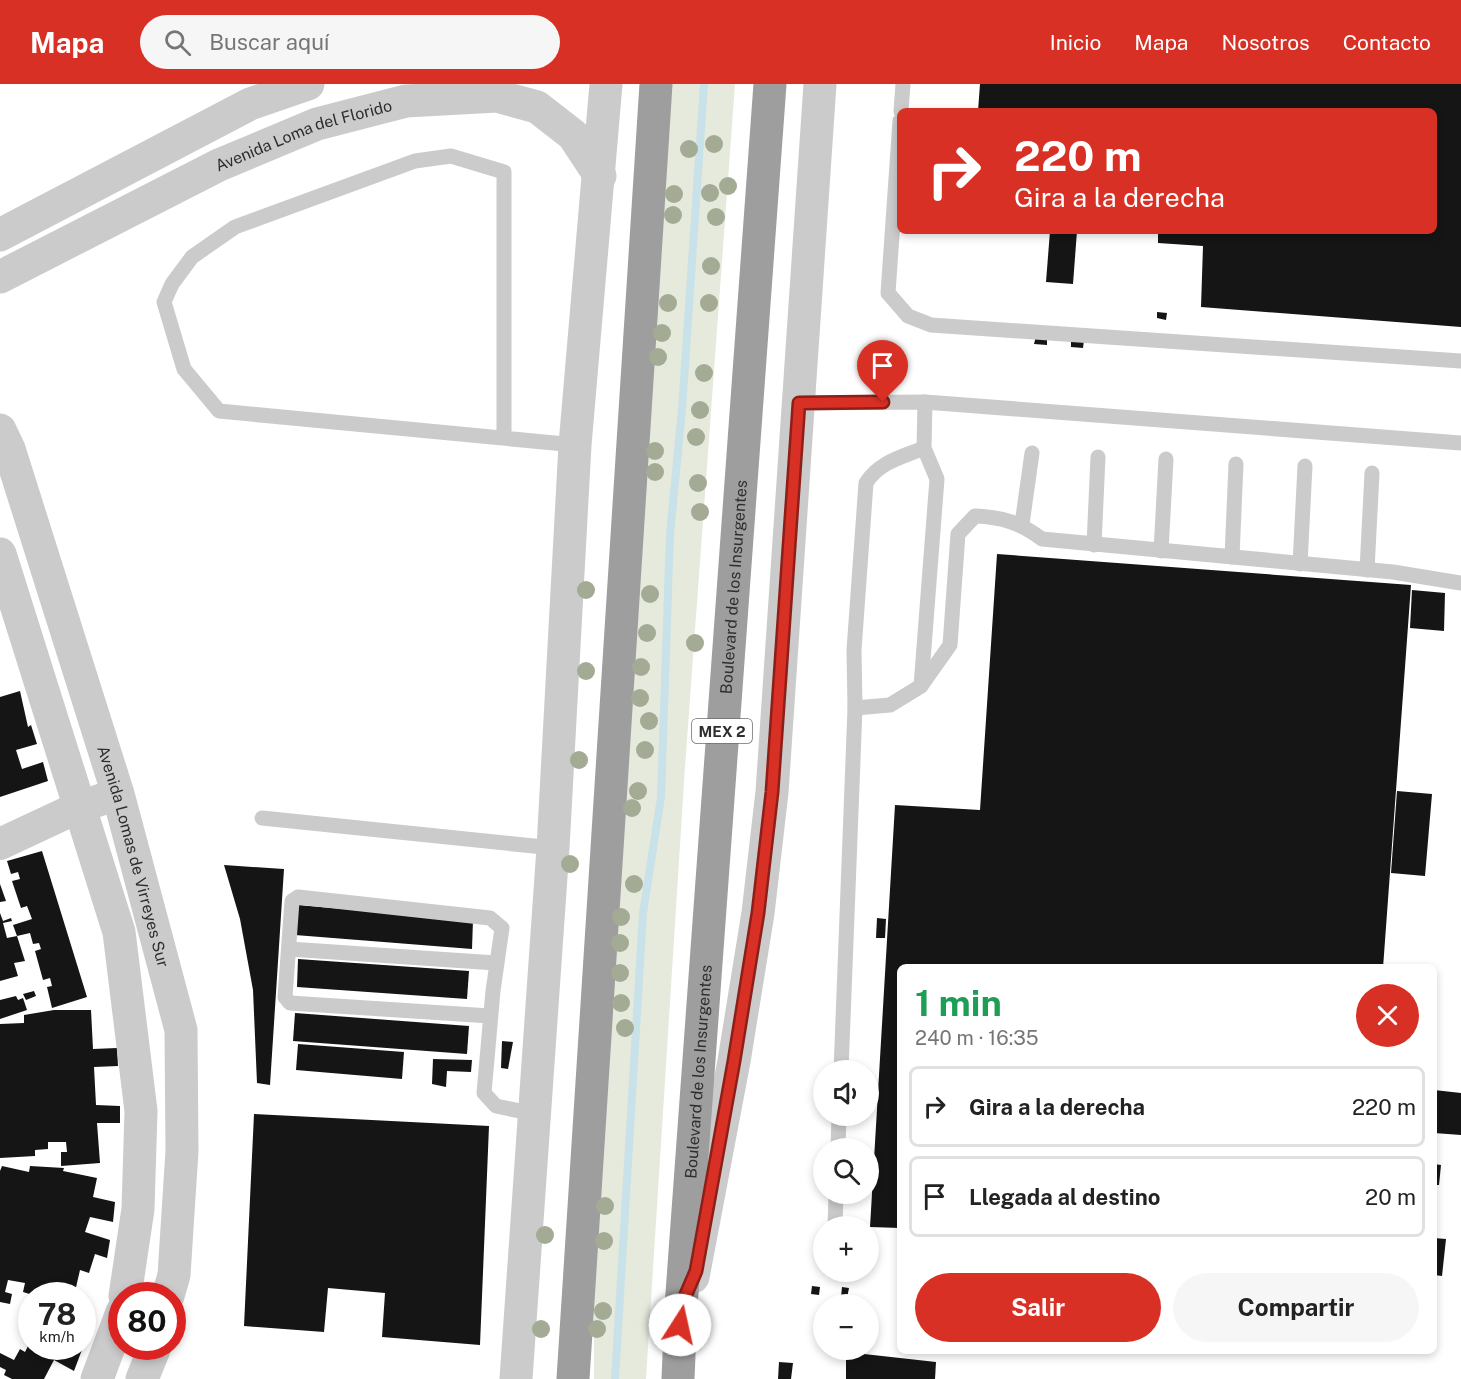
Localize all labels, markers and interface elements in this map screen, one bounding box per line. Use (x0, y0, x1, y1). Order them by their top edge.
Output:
search box (140, 15, 560, 69)
text: Mapa (30, 26, 104, 59)
icon: search (161, 26, 194, 59)
text: Buscar aquí (209, 29, 329, 55)
text: Inicio (1050, 30, 1101, 55)
text: Mapa (1134, 30, 1188, 55)
text: Nosotros (1221, 30, 1310, 55)
text: Contacto (1343, 30, 1431, 55)
street label: Avenida Loma del Florido (212, 96, 394, 175)
text: 220 m (1014, 131, 1142, 180)
icon: right (915, 132, 993, 210)
text: Gira a la derecha (1014, 181, 1225, 213)
pin (857, 340, 908, 402)
icon: arrive (866, 349, 899, 382)
street label: Boulevard de los Insurgentes (716, 479, 751, 695)
road number: MEX 2 (692, 719, 752, 743)
street label: Avenida Lomas de Virreyes Sur (94, 743, 173, 969)
street label: Boulevard de los Insurgentes (681, 964, 715, 1179)
text: 1 min (915, 982, 1002, 1024)
button: close (1356, 984, 1419, 1047)
text: 240 m · 16:35 (915, 1026, 1039, 1050)
map controls (813, 1060, 879, 1360)
button: sound (813, 1060, 879, 1126)
icon: right (918, 1090, 951, 1123)
text: Gira a la derecha (969, 1094, 1145, 1120)
text: 220 m (1352, 1094, 1416, 1120)
button: search (813, 1138, 879, 1204)
icon: arrive (918, 1180, 951, 1213)
text: Llegada al destino (969, 1184, 1160, 1210)
text: 20 m (1365, 1184, 1416, 1210)
button: + (813, 1216, 879, 1282)
button: Salir (915, 1273, 1161, 1342)
button: Compartir (1173, 1273, 1419, 1342)
speed limit sign: 80 (108, 1282, 186, 1360)
position arrow (648, 1293, 712, 1357)
button: − (813, 1294, 879, 1360)
text: 78 (38, 1296, 76, 1332)
text: km/h (39, 1328, 75, 1345)

